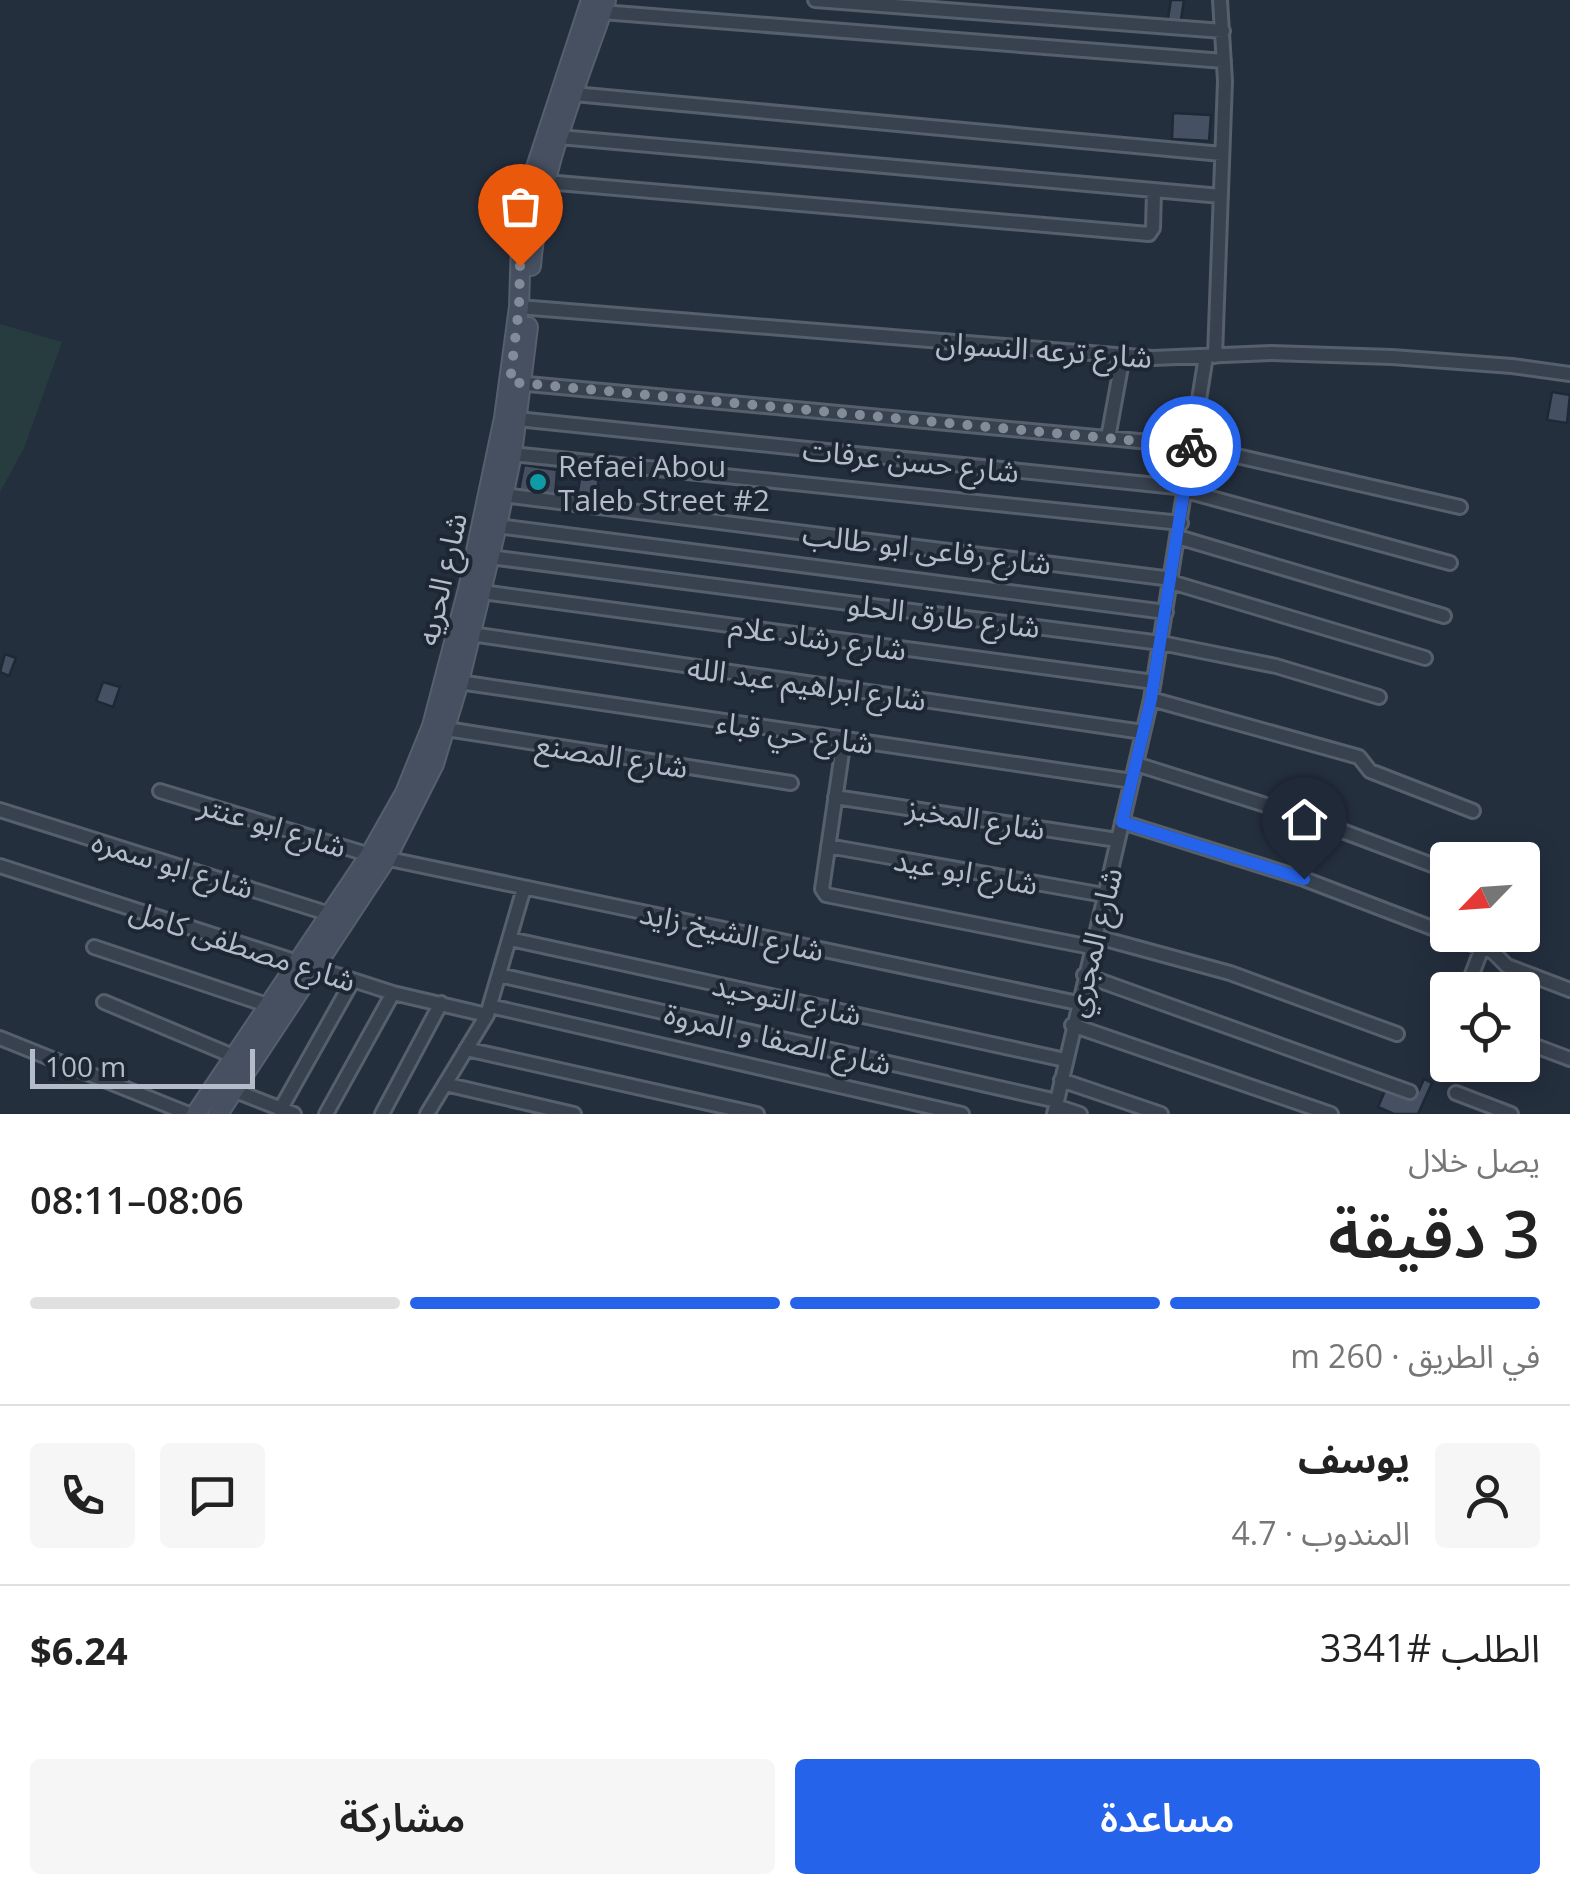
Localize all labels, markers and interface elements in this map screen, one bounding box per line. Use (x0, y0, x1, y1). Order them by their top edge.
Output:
pin (478, 164, 563, 267)
icon: bag (493, 179, 548, 234)
street label: شارع ترعه النسوان (934, 321, 1153, 380)
courier (1141, 396, 1241, 496)
icon: bike (1164, 419, 1219, 474)
street label: شارع حسن عرفات (801, 428, 1021, 495)
place label: Refaei Abou Taleb Street #2 (558, 445, 770, 520)
marker: Refaei Abou Taleb Street #2 (527, 471, 549, 493)
street label: شارع الحريه (406, 509, 479, 650)
street label: شارع رفاعى ابو طالب (800, 512, 1054, 587)
street label: شارع طارق الحلو (845, 583, 1043, 650)
street label: شارع رشاد علام (726, 604, 909, 673)
street label: شارع ابراهيم عبد الله (685, 646, 929, 724)
street label: شارع حي قباء (713, 701, 876, 767)
street label: شارع المصنع (533, 723, 691, 790)
pin (1262, 777, 1347, 880)
street label: شارع ابو عنتر (193, 783, 352, 870)
street label: شارع المخبز (902, 787, 1048, 852)
icon: home (1277, 792, 1332, 847)
street label: شارع ابو سمره (86, 820, 259, 911)
street label: شارع ابو عيد (890, 838, 1041, 907)
north arrow (1430, 842, 1540, 952)
map controls (1430, 842, 1540, 1082)
street label: شارع المجري (1055, 863, 1135, 1022)
street label: شارع مصطفى كامل (124, 889, 361, 1004)
street label: شارع الشيخ زايد (635, 891, 828, 973)
street label: شارع التوحيد (708, 963, 865, 1038)
button: locate (1430, 972, 1540, 1082)
street label: شارع الصفا و المروة (660, 992, 896, 1087)
scale bar (30, 1044, 255, 1088)
text: 100 m (45, 1047, 126, 1085)
text: يصل خلال (1408, 1138, 1540, 1181)
text: 08:06–08:11 (30, 1173, 244, 1225)
text: 3 دقيقة (1328, 1189, 1540, 1277)
text: في الطريق · 260 m (1290, 1334, 1540, 1377)
text: يوسف (1298, 1432, 1410, 1484)
button: phone (30, 1443, 135, 1548)
button: chat (160, 1443, 265, 1548)
button: person (1435, 1443, 1540, 1548)
text: المندوب · 4.7 (1231, 1511, 1410, 1554)
text: الطلب #3341 (1320, 1621, 1540, 1673)
text: $6.24 (30, 1624, 128, 1676)
button: مشاركة (30, 1759, 775, 1874)
button: مساعدة (795, 1759, 1540, 1874)

